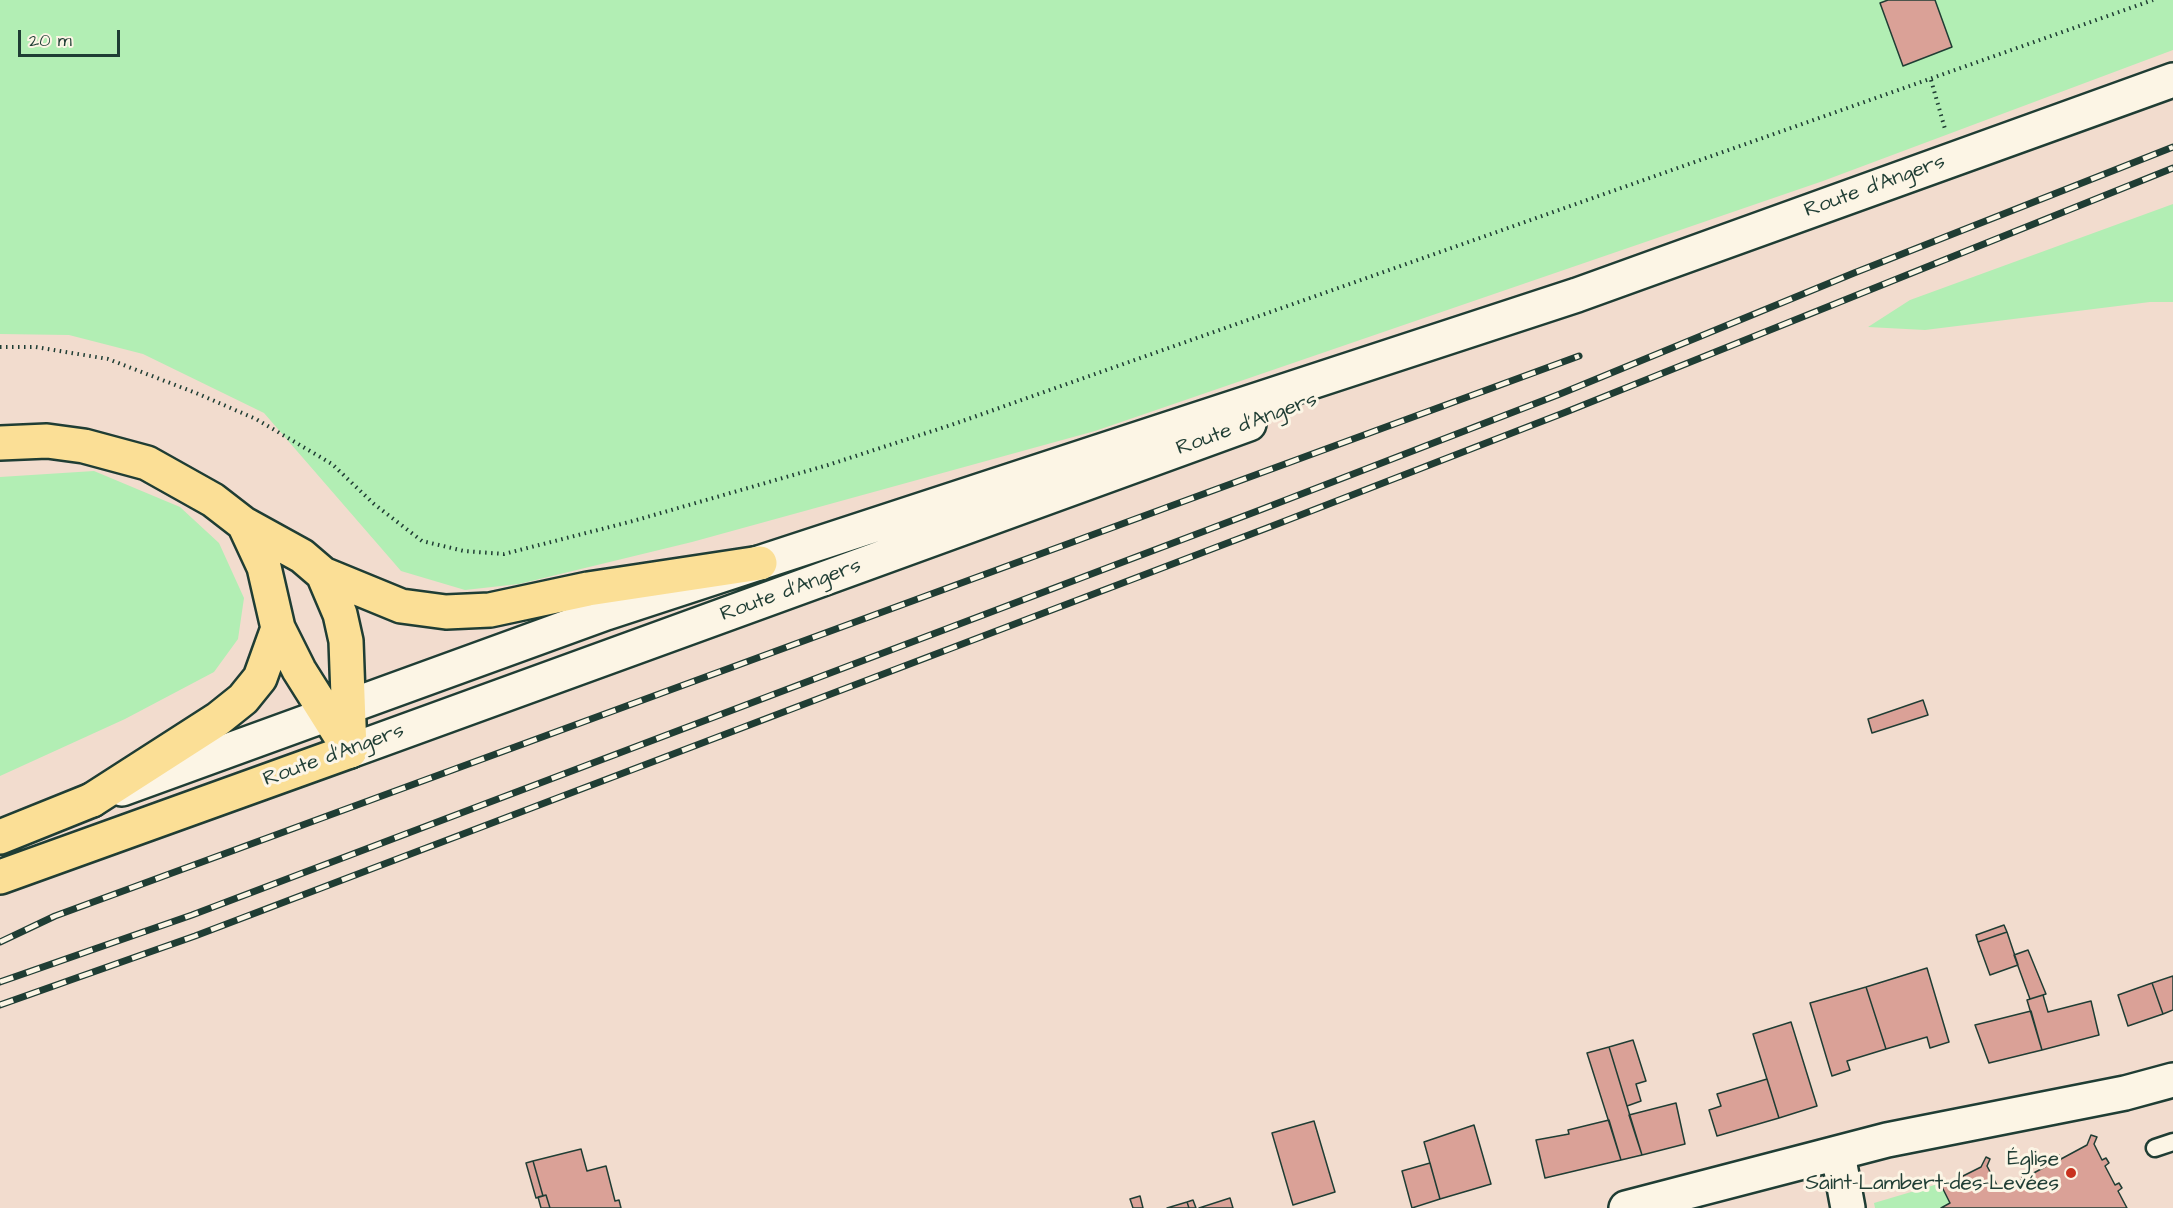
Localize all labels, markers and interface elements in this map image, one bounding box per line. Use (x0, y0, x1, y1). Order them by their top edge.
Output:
scale bar (21, 18, 123, 56)
text: 20 m (29, 28, 72, 53)
street label: Route d'Angers (1801, 150, 1949, 224)
street label: Route d'Angers (1173, 388, 1321, 462)
street label: Route d'Angers (717, 554, 865, 628)
street label: Route d'Angers (260, 719, 408, 793)
place label: Église Saint-Lambert-des-Levées (1806, 1148, 2059, 1198)
marker: Église Saint-Lambert-des-Levées (2064, 1166, 2078, 1180)

